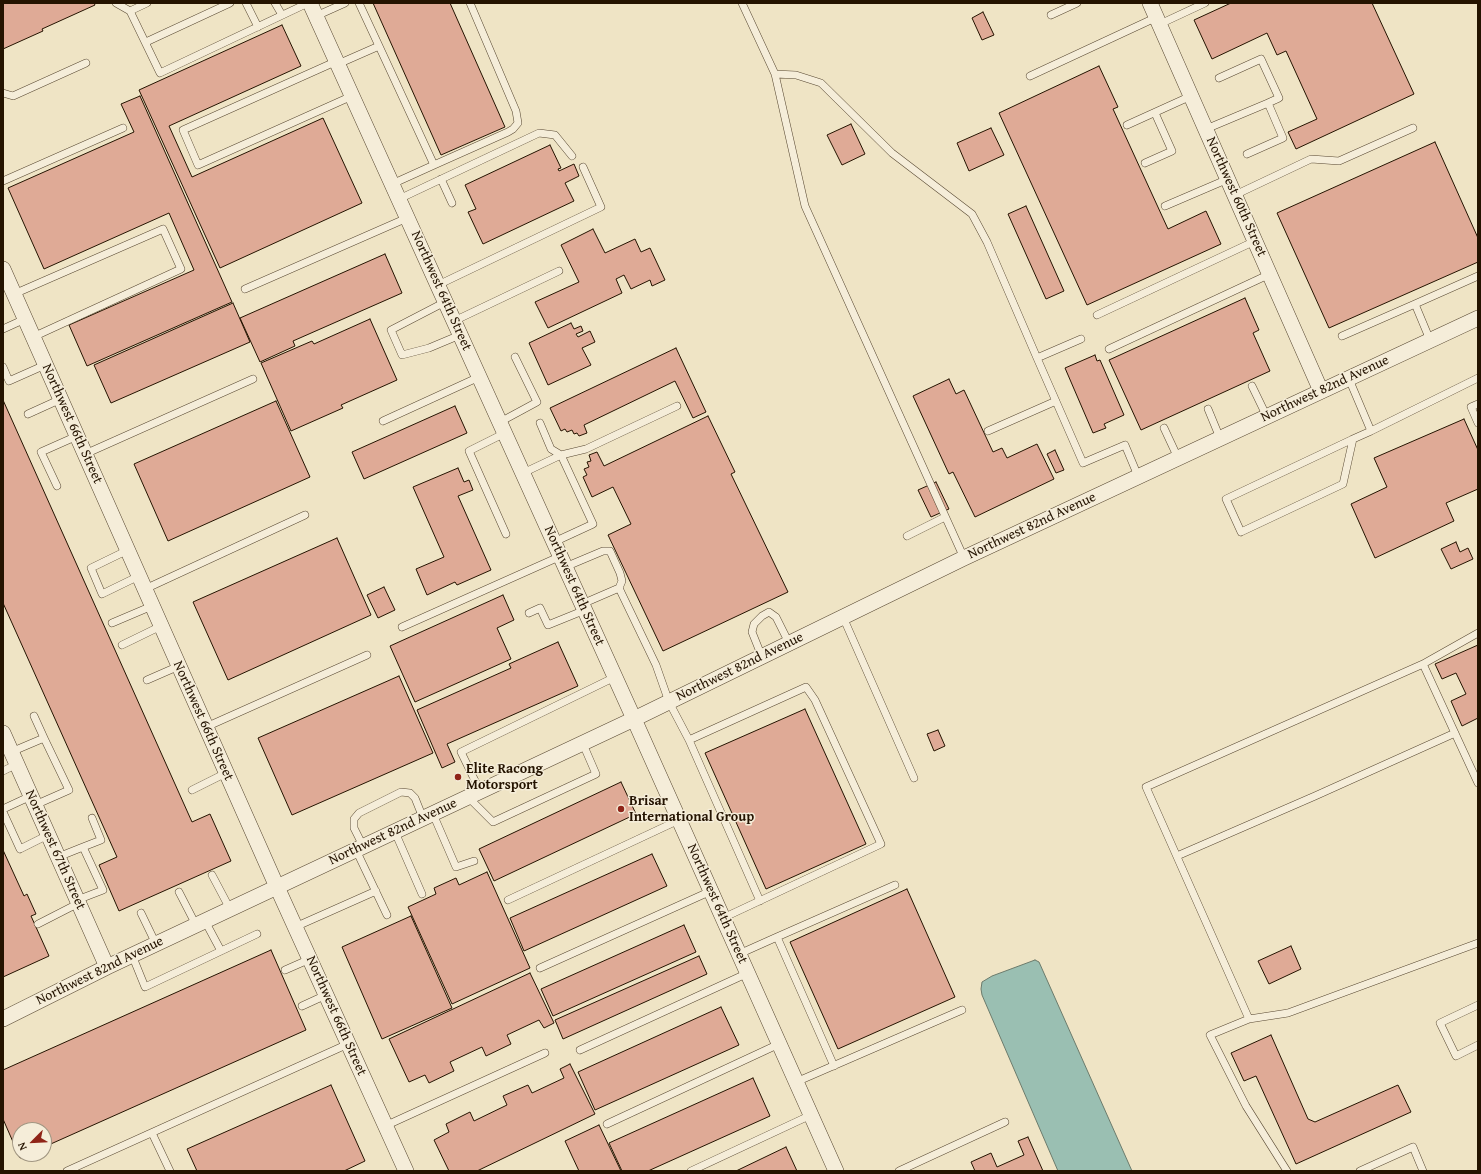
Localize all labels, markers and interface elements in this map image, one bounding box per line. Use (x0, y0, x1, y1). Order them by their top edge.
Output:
street label: Northwest 60th Street (1202, 134, 1270, 260)
street label: Northwest 64th Street (407, 228, 475, 354)
street label: Northwest 82nd Avenue (1258, 352, 1392, 426)
street label: Northwest 66th Street (38, 361, 106, 487)
street label: Northwest 82nd Avenue (965, 489, 1099, 563)
street label: Northwest 64th Street (540, 523, 608, 649)
street label: Northwest 82nd Avenue (674, 629, 806, 705)
street label: Northwest 66th Street (169, 658, 237, 784)
place label: Elite Racong Motorsport (466, 761, 543, 794)
marker: Elite Racong Motorsport (453, 772, 463, 782)
street label: Northwest 67th Street (21, 787, 89, 913)
place label: Brisar International Group (629, 793, 754, 826)
street label: Northwest 82nd Avenue (326, 795, 460, 869)
marker: Brisar International Group (616, 804, 626, 814)
street label: Northwest 64th Street (683, 841, 751, 967)
street label: Northwest 82nd Avenue (34, 933, 166, 1009)
street label: Northwest 66th Street (302, 953, 370, 1079)
north arrow (12, 1122, 52, 1162)
text: N (13, 1140, 31, 1153)

